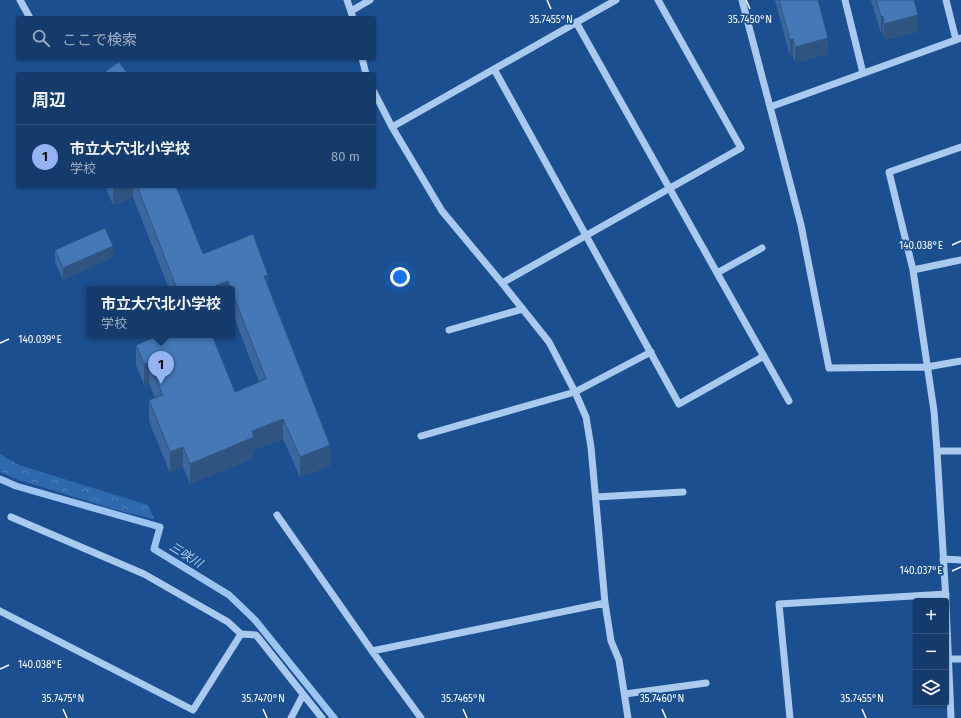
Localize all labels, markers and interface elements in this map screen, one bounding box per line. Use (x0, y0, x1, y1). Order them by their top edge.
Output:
text: 35.7455°N (529, 14, 573, 26)
text: 35.7450°N (728, 14, 772, 26)
search box (16, 16, 376, 60)
icon: search (30, 27, 52, 49)
text: ここで検索 (62, 31, 137, 49)
text: 周辺 (32, 90, 66, 111)
text: 市立大穴北小学校 (70, 140, 190, 158)
text: 1 (42, 149, 48, 164)
text: 80 m (331, 149, 360, 164)
text: 学校 (70, 161, 96, 176)
text: 140.038°E (899, 240, 943, 252)
your location (390, 267, 410, 287)
popup (87, 286, 235, 338)
text: 市立大穴北小学校 (101, 295, 221, 313)
text: 学校 (101, 316, 127, 331)
text: 140.039°E (18, 334, 62, 346)
pin: 1 (148, 351, 174, 384)
water label: 三咲川 (167, 540, 207, 572)
text: 140.037°E (899, 565, 943, 577)
map controls (913, 598, 949, 706)
button: + (913, 598, 949, 634)
button: − (913, 634, 949, 670)
text: 140.038°E (18, 659, 62, 671)
button: layers (913, 670, 949, 706)
text: 35.7475°N (42, 693, 84, 705)
text: 35.7470°N (241, 693, 285, 705)
text: 35.7465°N (441, 693, 485, 705)
text: 35.7460°N (640, 693, 684, 705)
text: 35.7455°N (840, 693, 884, 705)

